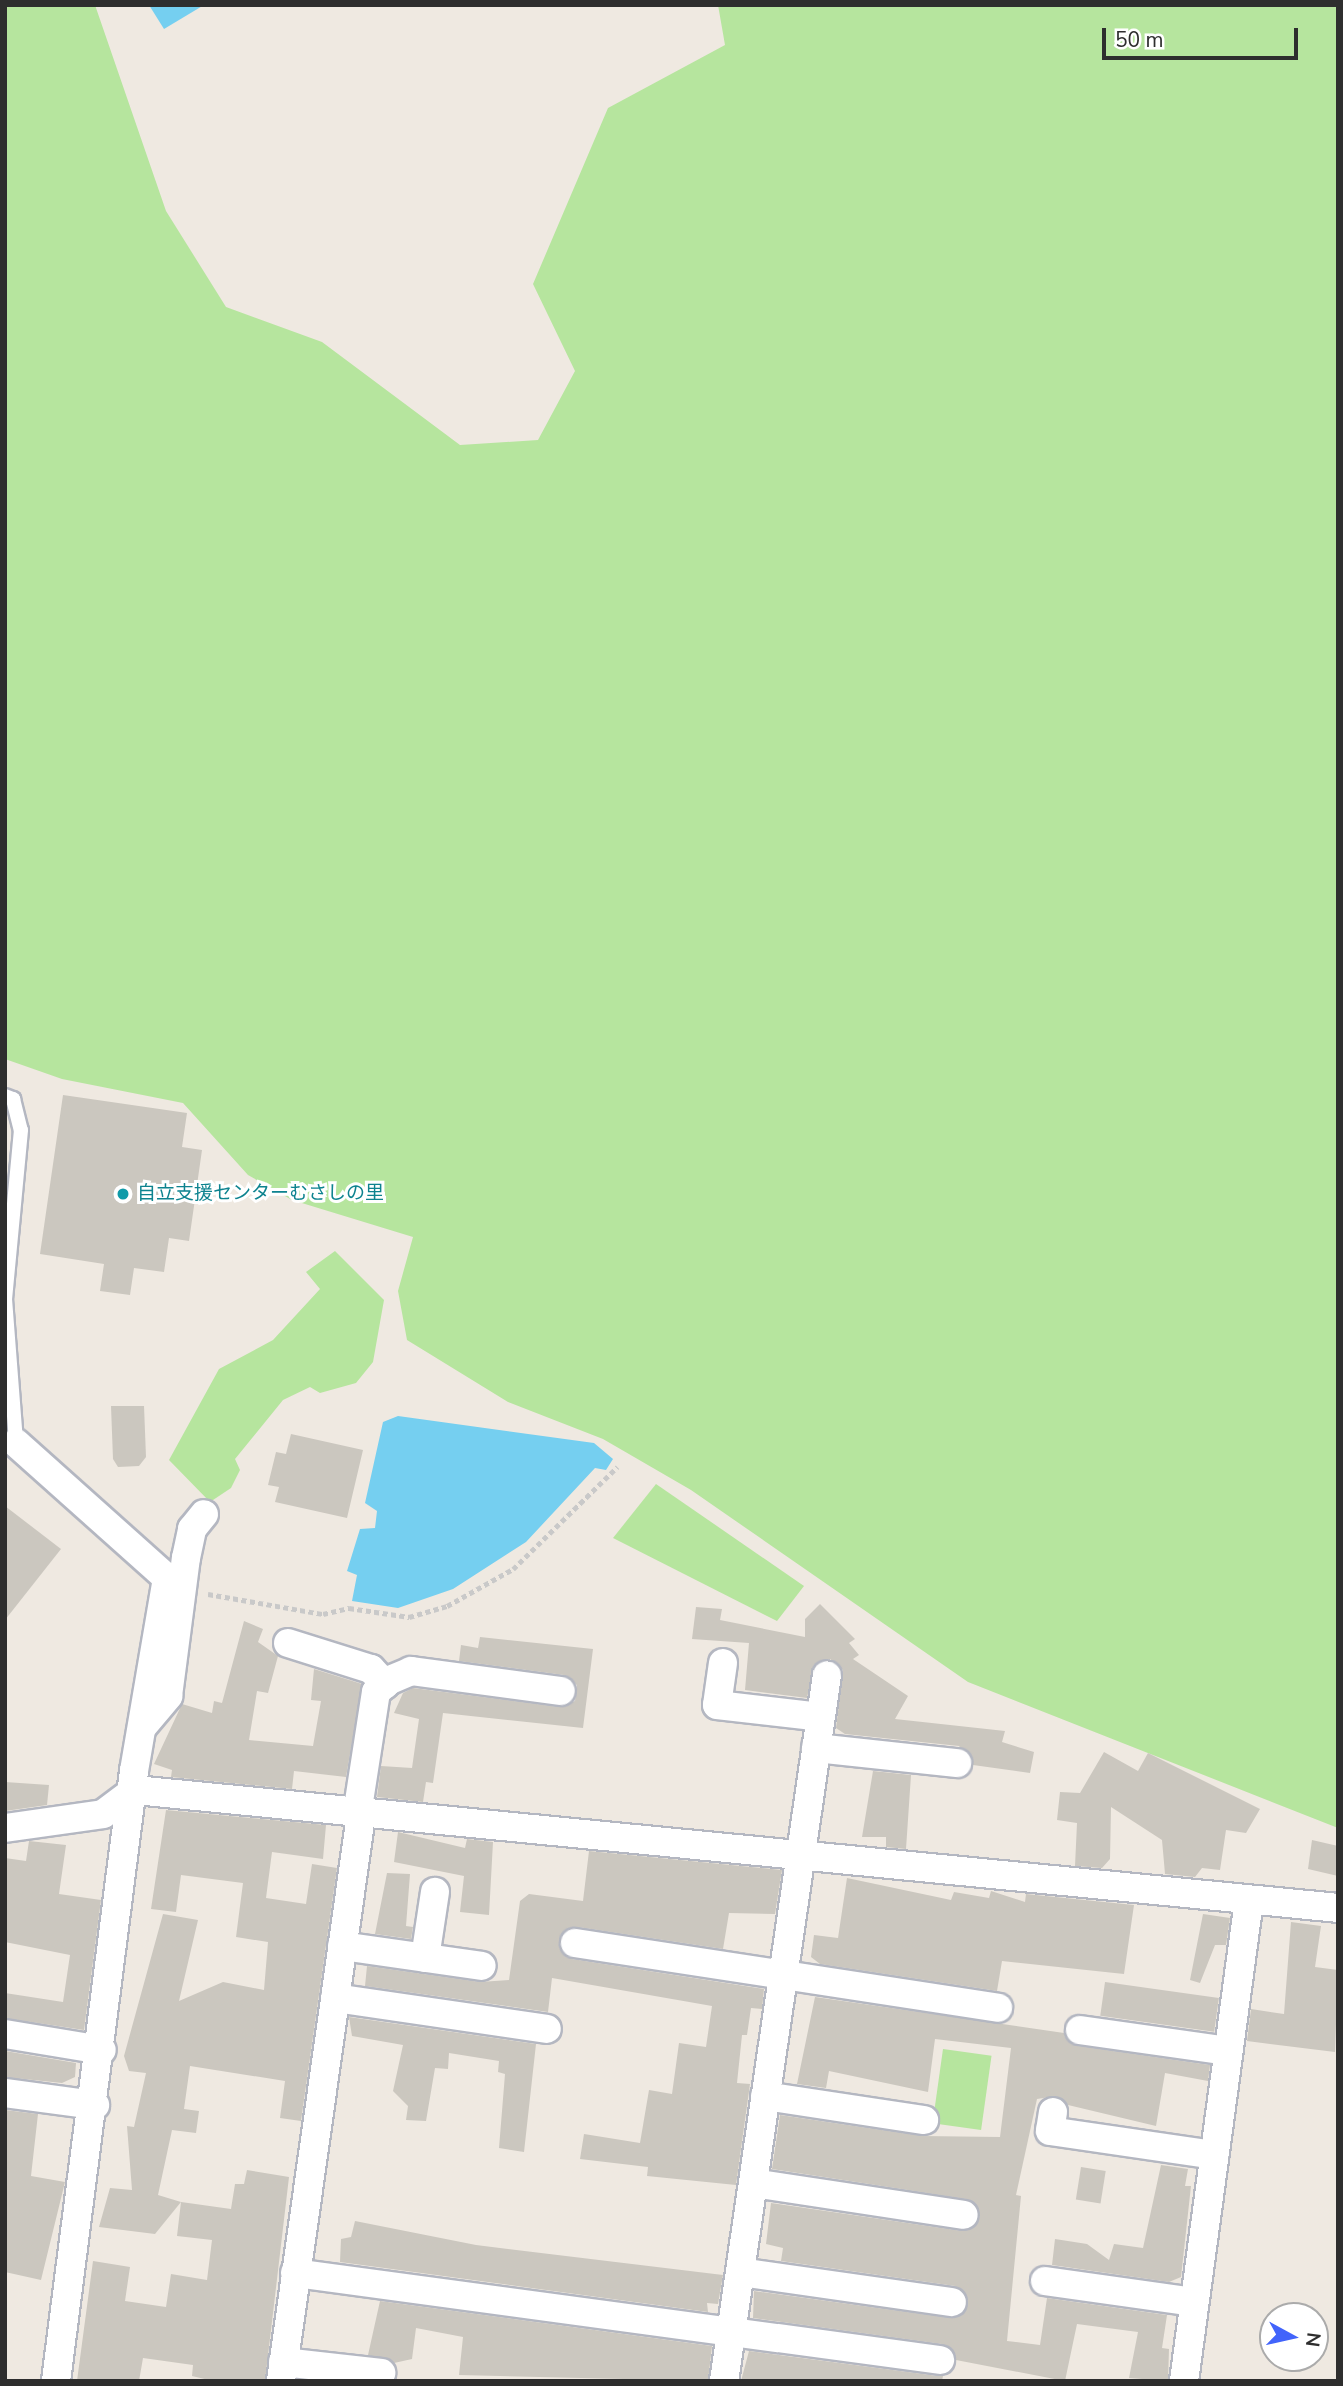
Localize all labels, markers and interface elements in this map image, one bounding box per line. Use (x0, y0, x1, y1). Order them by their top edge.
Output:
scale bar (1105, 14, 1301, 58)
text: 50 m (1115, 26, 1164, 54)
place label: 自立支援センターむさしの里 (137, 1183, 384, 1205)
marker: 自立支援センターむさしの里 (115, 1186, 131, 1202)
north arrow (1259, 2302, 1329, 2372)
text: N (1299, 2331, 1327, 2348)

